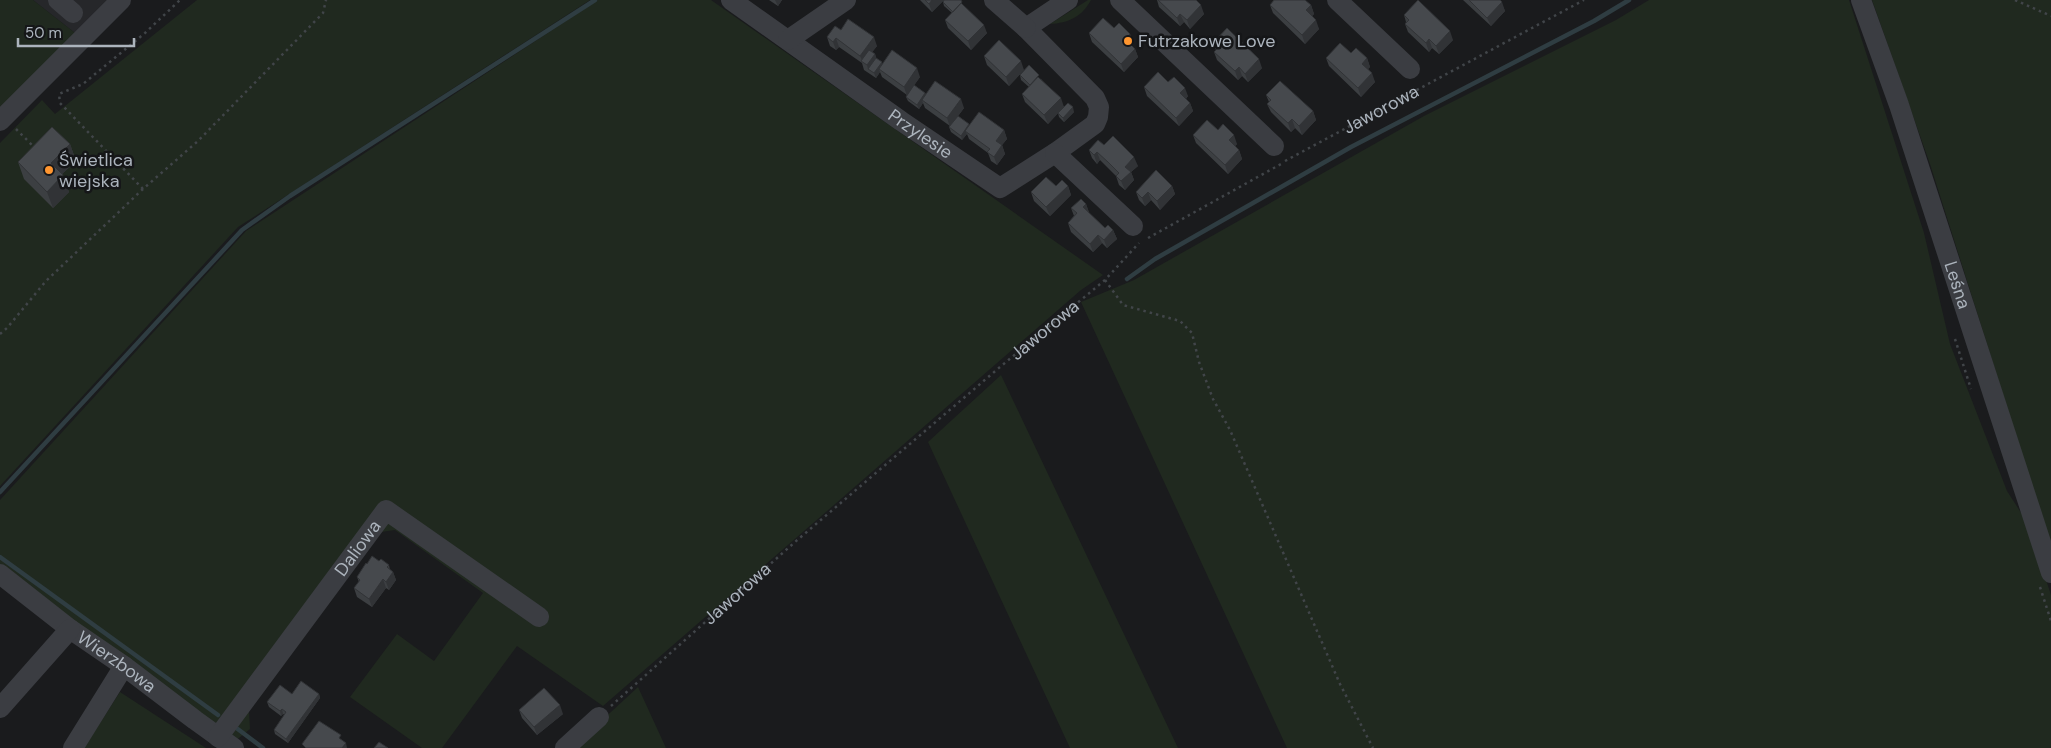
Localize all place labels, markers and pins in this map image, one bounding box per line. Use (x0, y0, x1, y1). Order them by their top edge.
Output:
place label: Futrzakowe Love (1138, 29, 1275, 53)
marker: Futrzakowe Love (1122, 35, 1134, 47)
place label: Świetlica wiejska (59, 148, 133, 193)
marker: Świetlica wiejska (43, 164, 55, 176)

